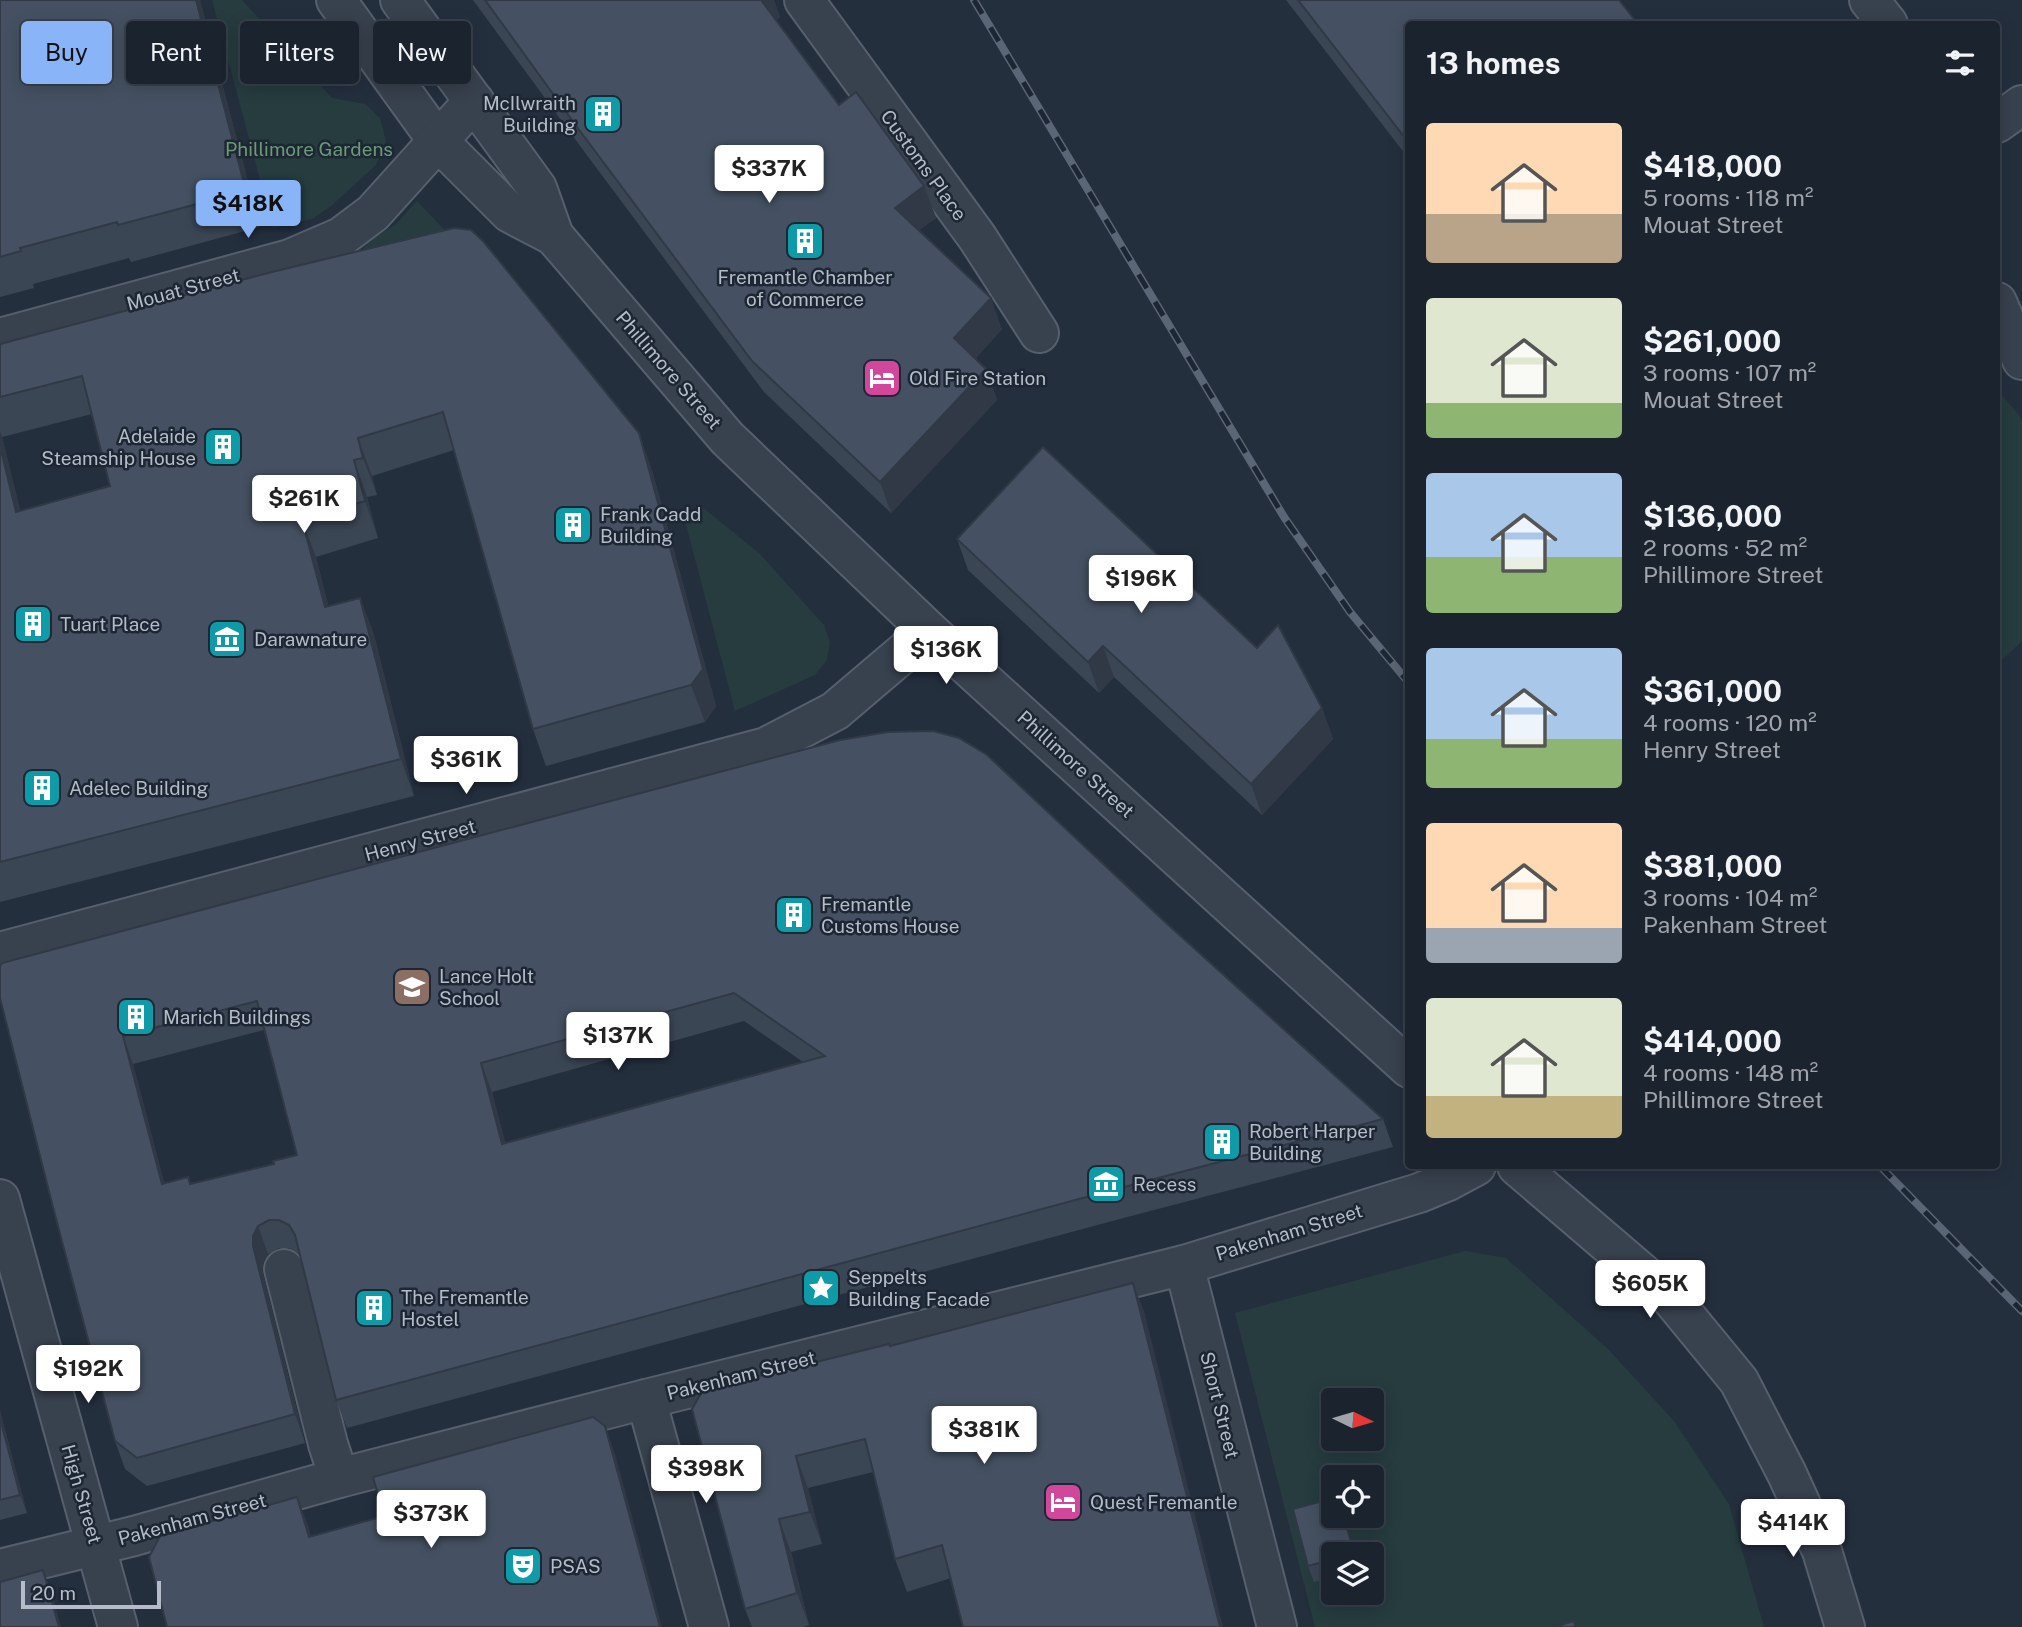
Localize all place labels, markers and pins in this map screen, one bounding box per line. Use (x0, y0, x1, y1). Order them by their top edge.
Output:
place label: McIlwraith Building (483, 92, 576, 136)
building icon: McIlwraith Building (582, 93, 624, 135)
pin: $337K (720, 146, 818, 205)
pin: $418K (199, 180, 297, 240)
building icon: Fremantle Chamber of Commerce (784, 220, 826, 262)
place label: Fremantle Chamber of Commerce (717, 266, 893, 310)
hotel icon: Old Fire Station (861, 357, 903, 399)
place label: Old Fire Station (909, 367, 1046, 389)
place label: Adelaide Steamship House (41, 425, 196, 469)
building icon: Adelaide Steamship House (202, 426, 244, 468)
pin: $261K (255, 476, 353, 535)
place label: Frank Cadd Building (600, 503, 701, 547)
building icon: Frank Cadd Building (552, 504, 594, 546)
pin: $196K (1092, 556, 1190, 615)
building icon: Tuart Place (12, 603, 54, 645)
place label: Tuart Place (60, 613, 160, 635)
museum icon: Darawnature (206, 618, 248, 660)
pin: $136K (897, 626, 995, 686)
place label: Darawnature (254, 628, 367, 650)
pin: $361K (417, 736, 515, 796)
building icon: Adelec Building (21, 767, 63, 809)
place label: Adelec Building (69, 777, 208, 799)
place label: Fremantle Customs House (821, 893, 959, 937)
building icon: Fremantle Customs House (773, 894, 815, 936)
place label: Lance Holt School (439, 965, 534, 1009)
school or university icon: Lance Holt School (391, 966, 433, 1008)
building icon: Marich Buildings (115, 996, 157, 1038)
place label: Marich Buildings (163, 1006, 311, 1028)
pin: $137K (569, 1012, 667, 1072)
place label: Robert Harper Building (1249, 1120, 1375, 1164)
building icon: Robert Harper Building (1201, 1121, 1243, 1163)
museum icon: Recess (1085, 1163, 1127, 1205)
place label: Recess (1133, 1173, 1196, 1195)
pin: $605K (1601, 1260, 1699, 1320)
place label: Seppelts Building Facade (848, 1266, 990, 1310)
place icon: Seppelts Building Facade (800, 1267, 842, 1309)
place label: The Fremantle Hostel (401, 1286, 529, 1330)
building icon: The Fremantle Hostel (353, 1287, 395, 1329)
pin: $192K (39, 1346, 137, 1405)
pin: $381K (935, 1406, 1033, 1466)
pin: $398K (657, 1446, 755, 1505)
hotel icon: Quest Fremantle (1042, 1481, 1084, 1523)
pin: $373K (382, 1490, 480, 1550)
place label: Quest Fremantle (1090, 1491, 1238, 1513)
pin: $414K (1744, 1500, 1842, 1559)
theatre icon: PSAS (502, 1545, 544, 1587)
place label: PSAS (550, 1555, 601, 1577)

